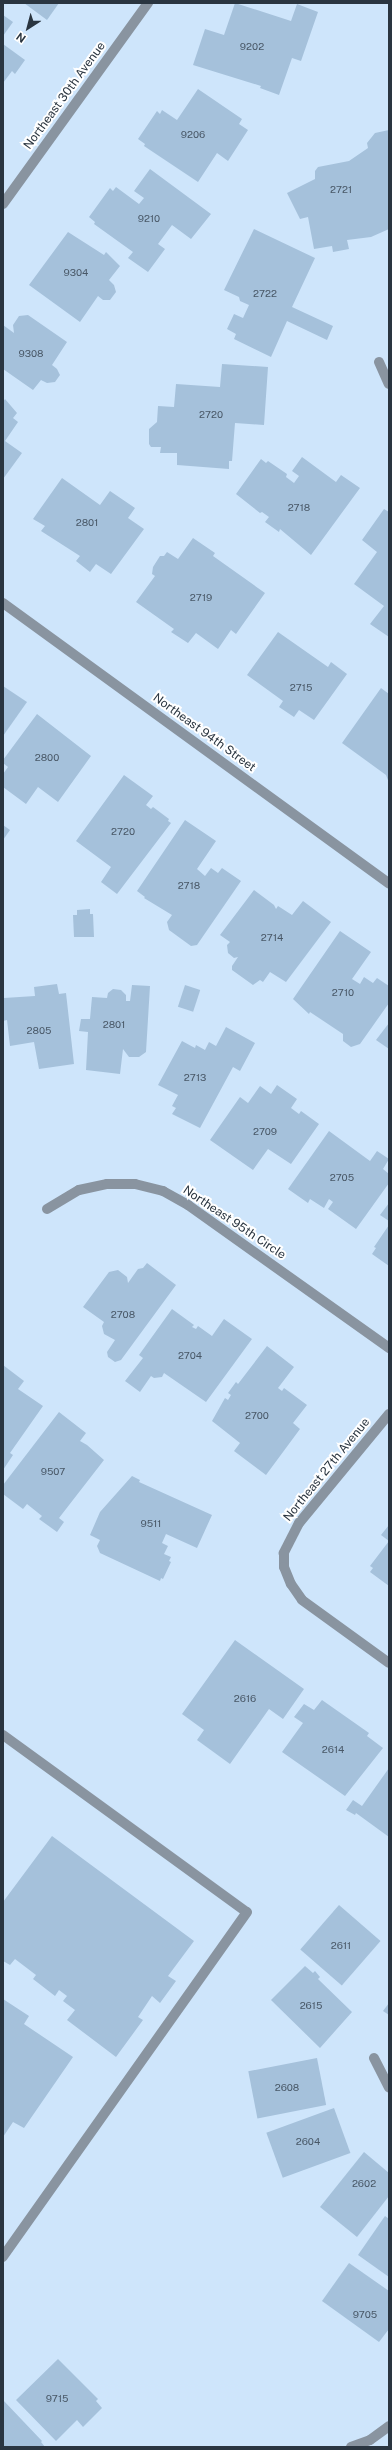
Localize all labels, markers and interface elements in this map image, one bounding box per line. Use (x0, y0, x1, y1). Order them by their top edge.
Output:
north arrow (8, 8, 48, 48)
text: N (14, 30, 28, 45)
street label: Northeast 30th Avenue (21, 40, 109, 152)
house number: 9202 (240, 41, 264, 53)
house number: 9206 (181, 129, 205, 141)
house number: 2721 (330, 184, 352, 196)
house number: 9210 (138, 213, 160, 225)
house number: 9304 (64, 267, 88, 279)
house number: 2722 (253, 288, 277, 300)
house number: 9308 (19, 348, 43, 360)
house number: 2720 (199, 409, 223, 421)
house number: 2718 (288, 502, 310, 514)
house number: 2801 (76, 517, 98, 529)
house number: 2719 (190, 592, 212, 604)
house number: 2715 (290, 682, 312, 694)
street label: Northeast 94th Street (150, 691, 258, 775)
house number: 2800 (35, 752, 59, 764)
house number: 2720 (111, 826, 135, 838)
house number: 2718 (178, 880, 200, 892)
house number: 2714 (261, 932, 283, 944)
house number: 2710 (332, 987, 354, 999)
house number: 2801 (103, 1019, 125, 1031)
house number: 2805 (27, 1025, 51, 1037)
house number: 2713 (184, 1072, 206, 1084)
house number: 2709 (253, 1126, 277, 1138)
house number: 2705 (330, 1172, 354, 1184)
street label: Northeast 95th Circle (180, 1183, 288, 1263)
house number: 2708 (111, 1309, 135, 1321)
house number: 2704 (178, 1350, 202, 1362)
house number: 2700 (245, 1410, 269, 1422)
street label: Northeast 27th Avenue (281, 1415, 373, 1525)
house number: 9507 (41, 1466, 65, 1478)
house number: 9511 (141, 1518, 161, 1530)
house number: 2616 (234, 1693, 256, 1705)
house number: 2614 (322, 1744, 344, 1756)
house number: 2611 (331, 1940, 351, 1952)
house number: 2615 (300, 2000, 322, 2012)
house number: 2608 (275, 2082, 299, 2094)
house number: 2604 (296, 2136, 320, 2148)
house number: 2602 (352, 2178, 376, 2190)
house number: 9705 (353, 2309, 377, 2321)
house number: 9715 (46, 2393, 68, 2405)

